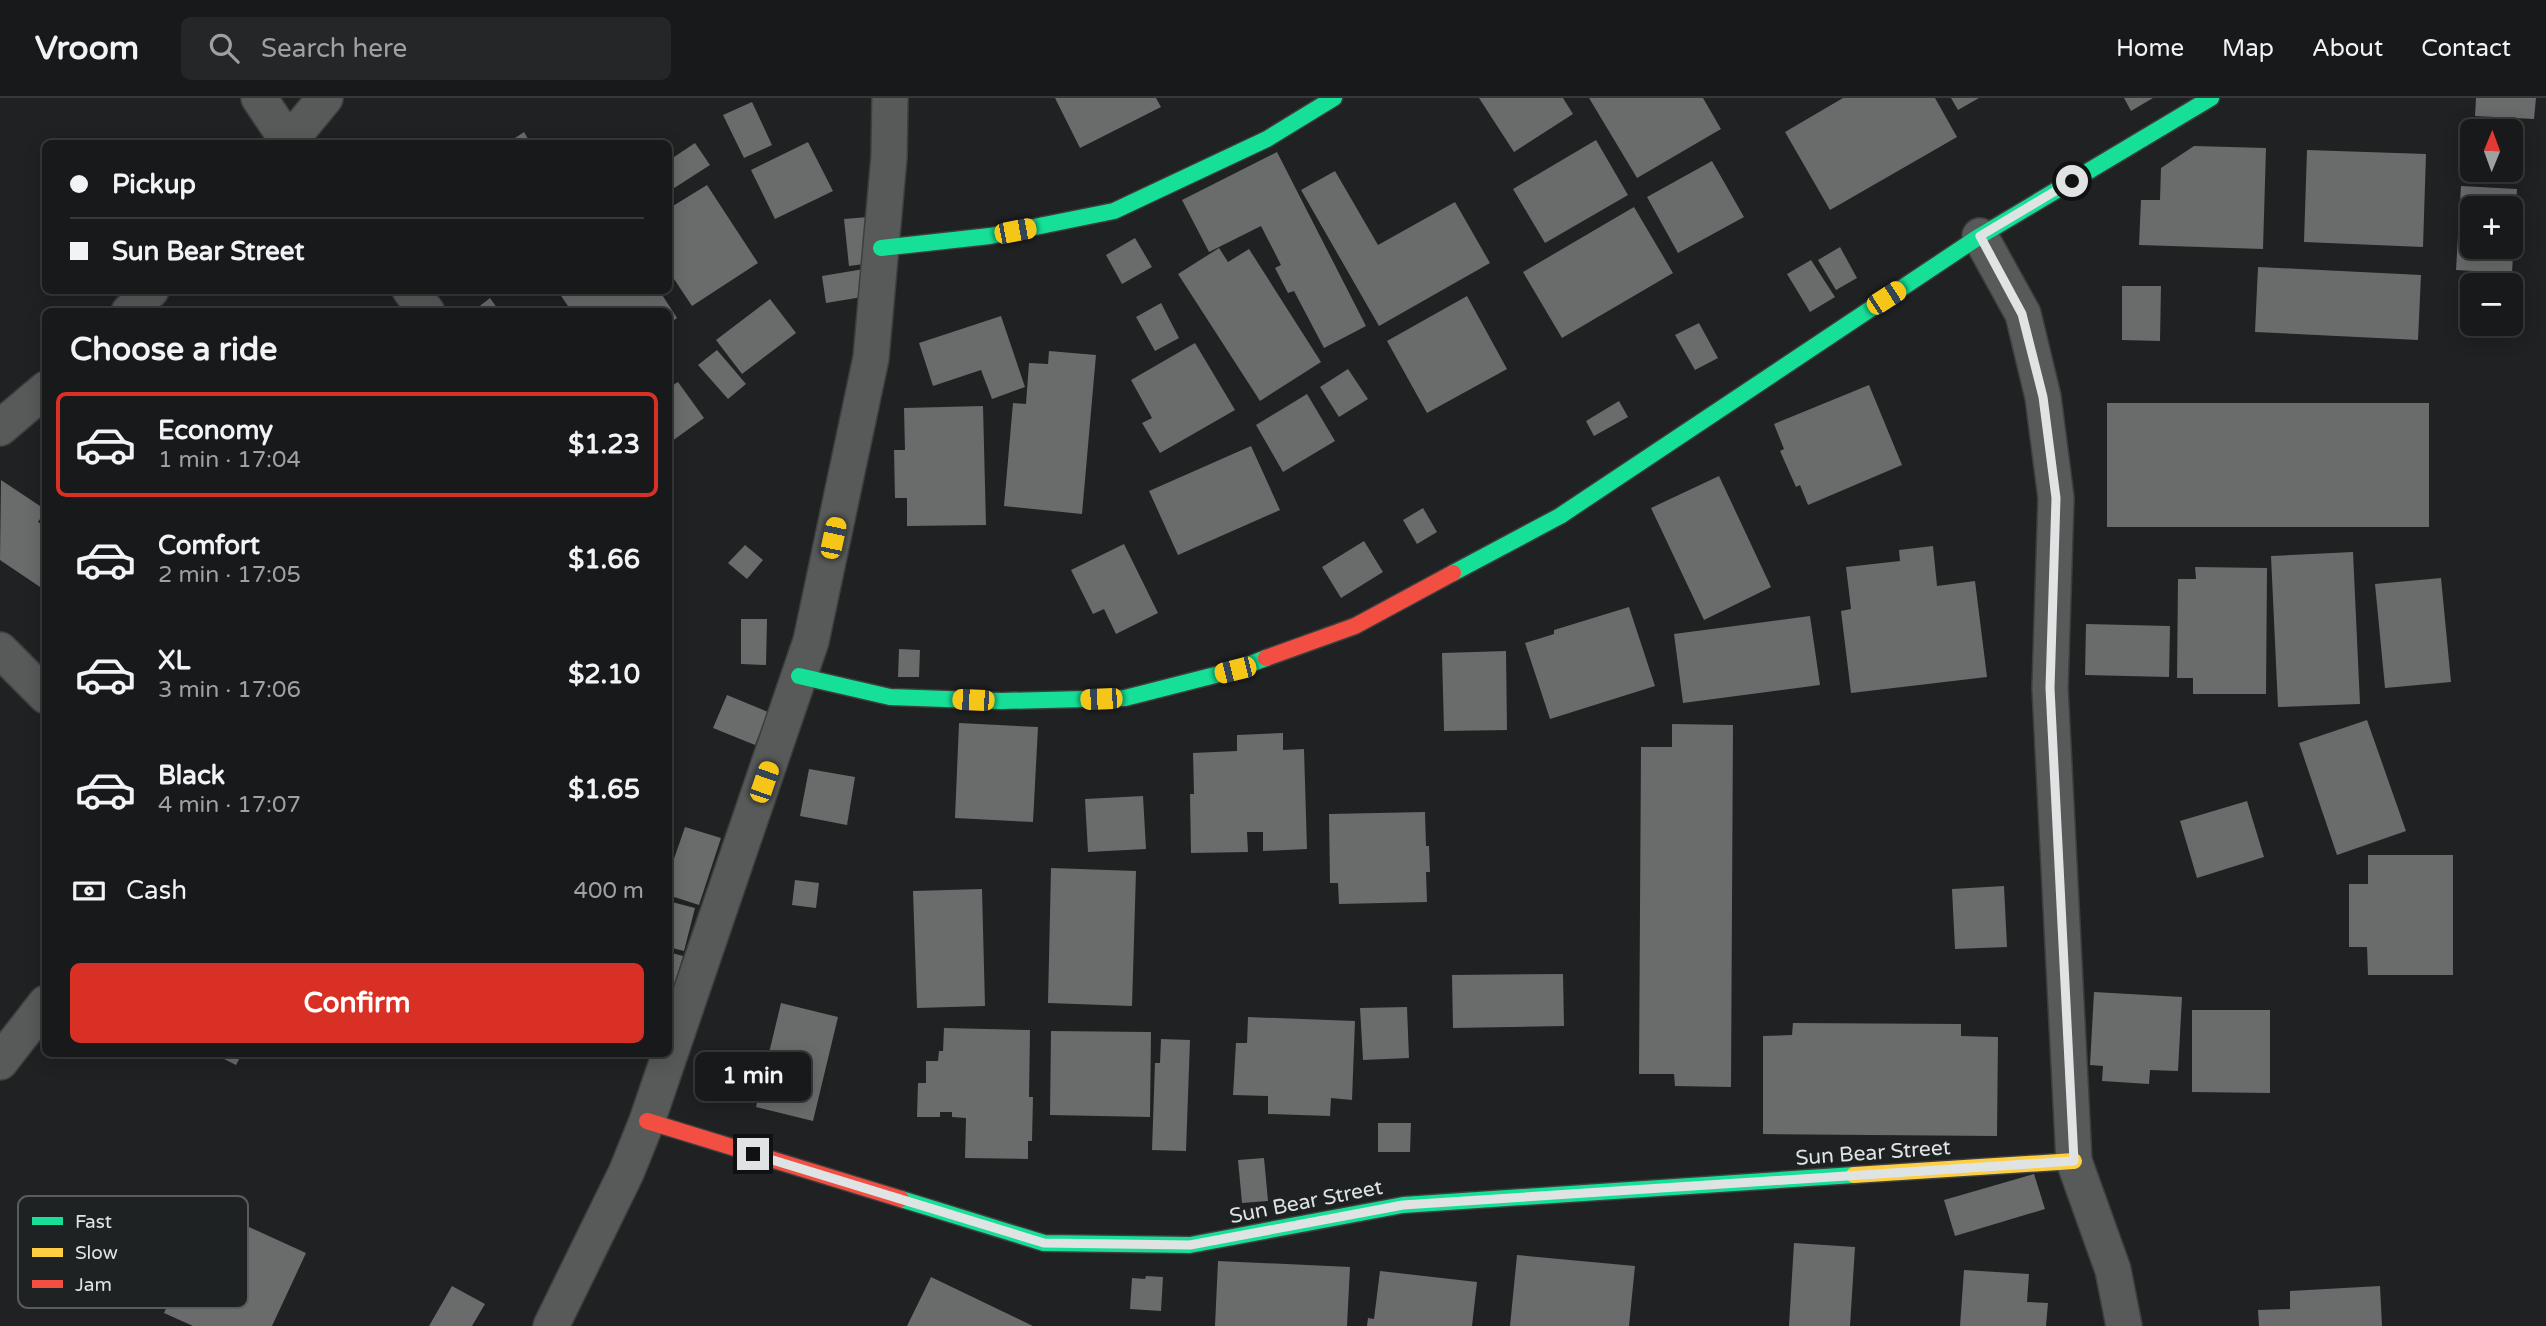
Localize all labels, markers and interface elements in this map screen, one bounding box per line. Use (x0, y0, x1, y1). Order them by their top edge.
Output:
search box (181, 17, 671, 80)
text: Vroom (35, 29, 139, 68)
icon: search (205, 29, 243, 67)
text: Search here (261, 33, 407, 64)
text: Home (2116, 34, 2184, 63)
text: Map (2222, 34, 2274, 63)
text: About (2312, 34, 2383, 63)
text: Contact (2421, 34, 2511, 63)
north arrow (2460, 119, 2524, 182)
map controls (2460, 119, 2523, 336)
route start (2056, 165, 2088, 197)
text: Pickup (112, 169, 196, 200)
button: + (2460, 196, 2523, 259)
car (993, 217, 1038, 245)
text: Sun Bear Street (112, 236, 304, 267)
button: − (2460, 273, 2523, 336)
car (1863, 278, 1910, 318)
text: Choose a ride (70, 331, 277, 369)
icon: car (74, 413, 137, 476)
text: Economy (158, 415, 273, 446)
text: $1.23 (568, 429, 640, 460)
text: 1 min · 17:04 (158, 446, 301, 474)
car (819, 515, 848, 561)
icon: car (74, 528, 137, 591)
text: Comfort (158, 530, 260, 561)
text: $1.66 (568, 544, 640, 575)
text: 2 min · 17:05 (158, 561, 301, 589)
icon: car (74, 643, 137, 706)
text: XL (158, 645, 190, 676)
car (1213, 655, 1258, 685)
text: $2.10 (568, 659, 640, 690)
text: 3 min · 17:06 (158, 676, 301, 704)
car (1080, 688, 1123, 710)
car (952, 689, 995, 711)
icon: car (74, 758, 137, 821)
car (748, 759, 781, 805)
text: Black (158, 760, 225, 791)
text: $1.65 (568, 774, 640, 805)
text: 4 min · 17:07 (158, 791, 301, 819)
icon: cash (70, 872, 108, 910)
text: Cash (126, 875, 187, 906)
text: 400 m (574, 877, 644, 905)
button: Confirm (70, 963, 644, 1043)
callout: 1 min (695, 1052, 811, 1102)
text: 1 min (722, 1062, 784, 1090)
street label: Sun Bear Street (1795, 1135, 1951, 1171)
route end (737, 1138, 769, 1170)
street label: Sun Bear Street (1227, 1175, 1385, 1229)
legend (18, 1196, 248, 1308)
text: Fast (75, 1211, 112, 1233)
text: Slow (75, 1242, 118, 1264)
text: Jam (75, 1274, 112, 1296)

